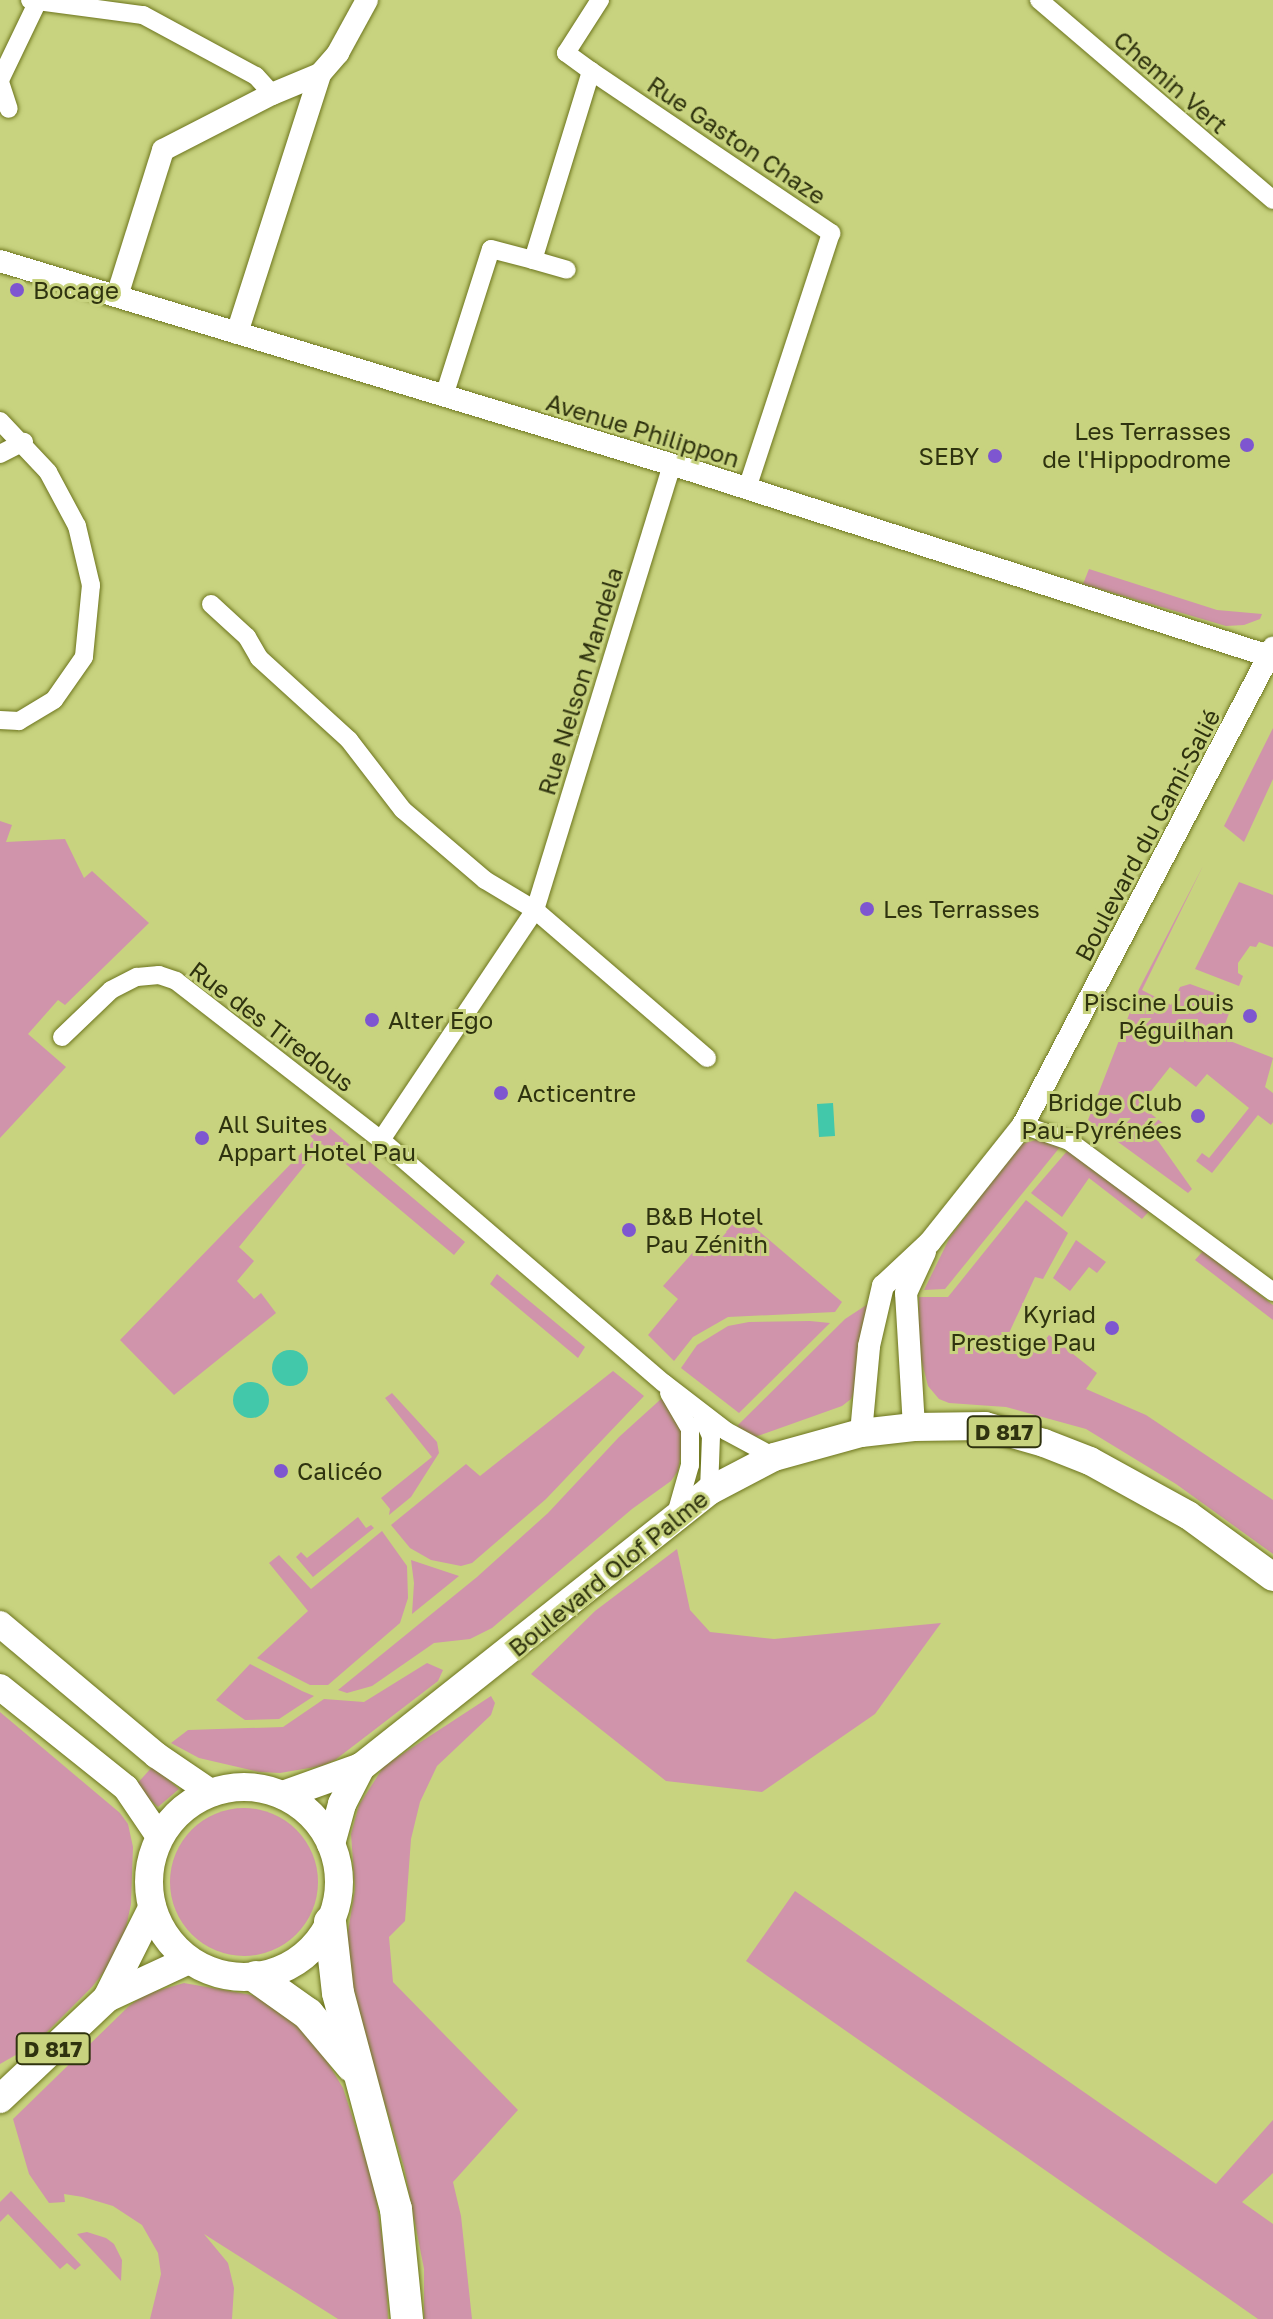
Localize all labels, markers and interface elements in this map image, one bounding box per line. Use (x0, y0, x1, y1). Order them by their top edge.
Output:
street label: Chemin Vert (1108, 25, 1234, 139)
street label: Rue Gaston Chaze (642, 70, 832, 210)
place label: Bocage (33, 276, 119, 304)
marker: Bocage (8, 281, 26, 299)
street label: Avenue Philippon (543, 387, 743, 473)
place label: Les Terrasses de l'Hippodrome (1042, 417, 1231, 473)
marker: Les Terrasses de l'Hippodrome (1238, 436, 1256, 454)
place label: SEBY (919, 442, 979, 470)
marker: SEBY (986, 447, 1004, 465)
street label: Rue Nelson Mandela (532, 564, 628, 798)
street label: Boulevard du Cami-Salié (1068, 704, 1226, 966)
place label: Les Terrasses (883, 895, 1040, 923)
marker: Les Terrasses (858, 900, 876, 918)
street label: Rue des Tiredous (184, 955, 360, 1097)
place label: Piscine Louis Péguilhan (1083, 988, 1234, 1044)
place label: Alter Ego (388, 1006, 493, 1034)
marker: Piscine Louis Péguilhan (1241, 1007, 1259, 1025)
marker: Alter Ego (363, 1011, 381, 1029)
place label: Acticentre (517, 1079, 636, 1107)
marker: Acticentre (492, 1084, 510, 1102)
place label: Bridge Club Pau-Pyrénées (1021, 1088, 1182, 1144)
marker: Bridge Club Pau-Pyrénées (1189, 1107, 1207, 1125)
place label: All Suites Appart Hotel Pau (218, 1110, 416, 1166)
marker: All Suites Appart Hotel Pau (193, 1129, 211, 1147)
place label: B&B Hotel Pau Zénith (645, 1202, 768, 1258)
marker: B&B Hotel Pau Zénith (620, 1221, 638, 1239)
place label: Kyriad Prestige Pau (950, 1300, 1096, 1356)
marker: Kyriad Prestige Pau (1103, 1319, 1121, 1337)
road number: D 817 (966, 1414, 1042, 1450)
place label: Calicéo (297, 1457, 382, 1485)
marker: Calicéo (272, 1462, 290, 1480)
street label: Boulevard Olof Palme (503, 1484, 713, 1662)
road number: D 817 (15, 2031, 91, 2067)

